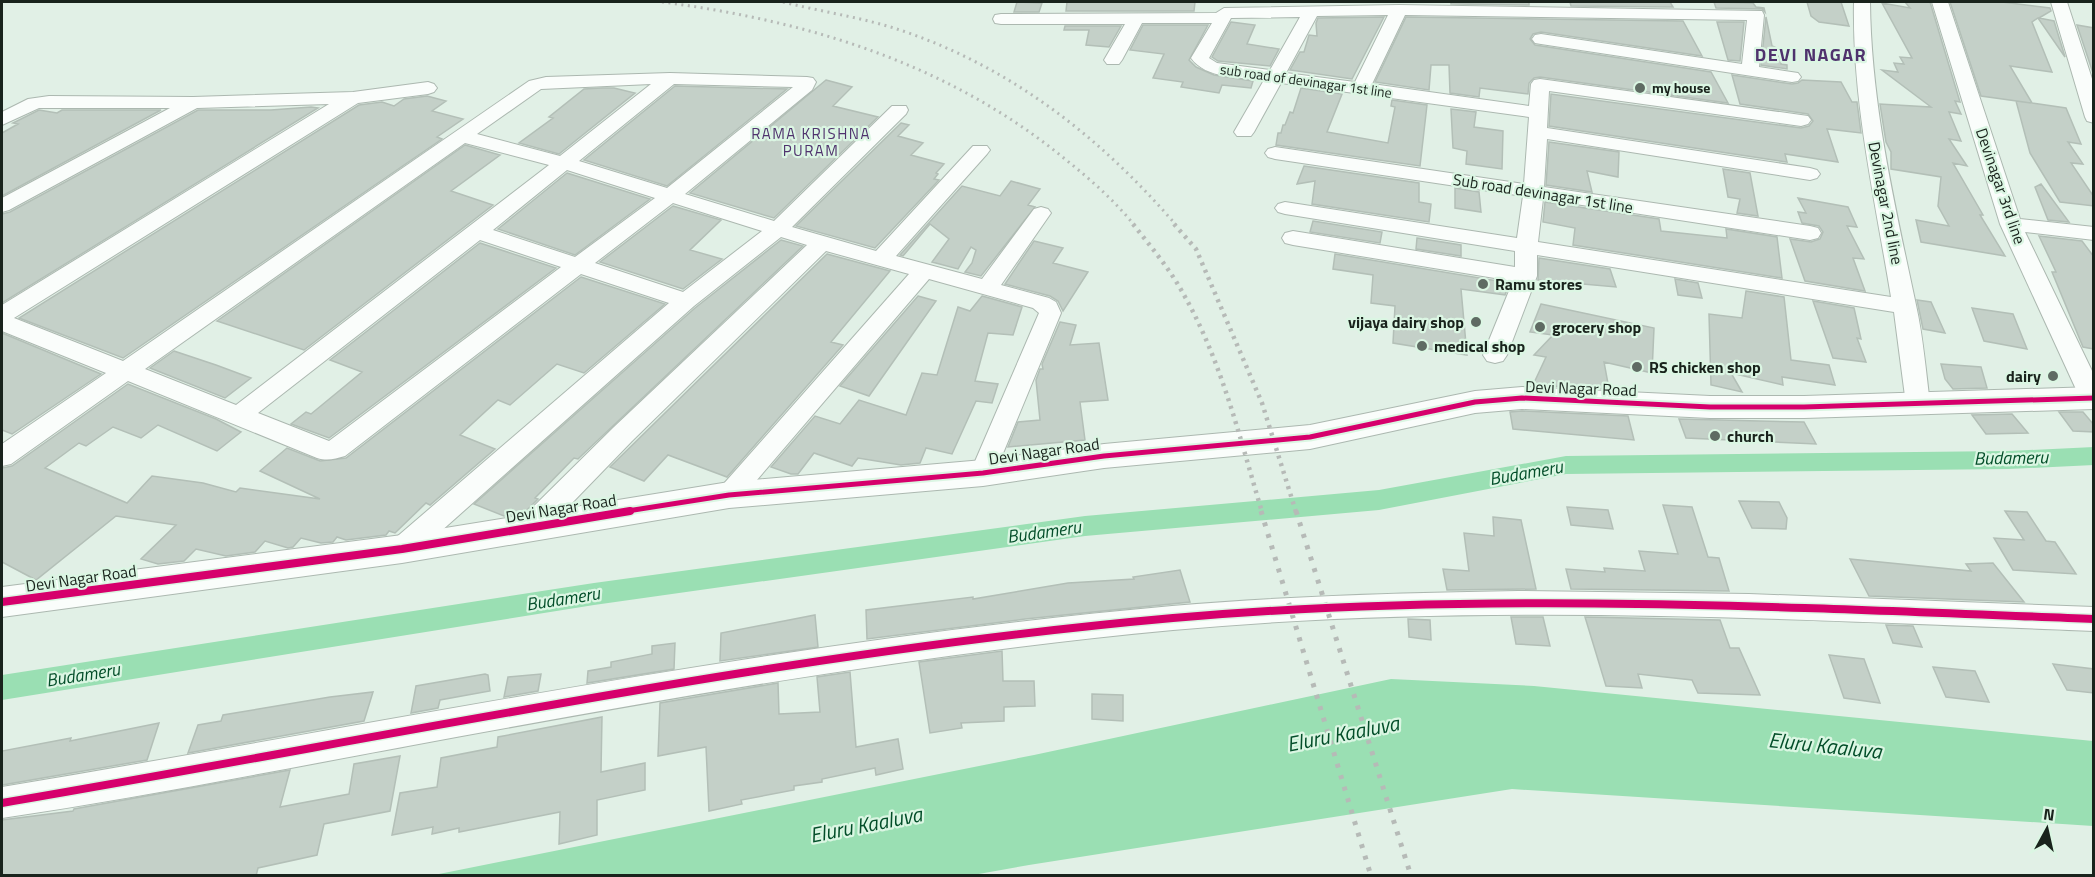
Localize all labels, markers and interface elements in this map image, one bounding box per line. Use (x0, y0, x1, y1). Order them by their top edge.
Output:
district label: DEVI NAGAR (1755, 41, 1867, 68)
street label: sub road of devinagar 1st line (1219, 58, 1393, 103)
place label: my house (1652, 77, 1710, 98)
marker: my house (1633, 81, 1647, 95)
district label: RAMA KRISHNA PURAM (751, 122, 871, 162)
street label: Devinagar 3rd line (1970, 125, 2032, 247)
street label: Devinagar 2nd line (1862, 139, 1910, 267)
street label: Sub road devinagar 1st line (1451, 167, 1635, 219)
place label: Ramu stores (1495, 272, 1582, 296)
marker: Ramu stores (1476, 277, 1490, 291)
place label: vijaya dairy shop (1348, 310, 1464, 334)
marker: vijaya dairy shop (1469, 315, 1483, 329)
place label: grocery shop (1552, 315, 1642, 339)
marker: grocery shop (1533, 320, 1547, 334)
place label: medical shop (1434, 334, 1526, 358)
marker: medical shop (1415, 339, 1429, 353)
place label: RS chicken shop (1649, 355, 1761, 379)
marker: RS chicken shop (1630, 360, 1644, 374)
place label: dairy (2006, 364, 2041, 388)
marker: dairy (2046, 369, 2060, 383)
street label: Devi Nagar Road (1525, 374, 1637, 402)
place label: church (1727, 424, 1774, 448)
marker: church (1708, 429, 1722, 443)
street label: Devi Nagar Road (987, 431, 1101, 471)
water label: Budameru (1974, 443, 2049, 472)
water label: Budameru (1487, 453, 1566, 492)
street label: Devi Nagar Road (504, 487, 618, 529)
water label: Budameru (1005, 513, 1084, 550)
street label: Devi Nagar Road (24, 558, 138, 598)
water label: Budameru (524, 579, 603, 618)
water label: Budameru (44, 655, 123, 694)
water label: Eluru Kaaluva (1284, 706, 1403, 760)
water label: Eluru Kaaluva (1767, 723, 1885, 767)
water label: Eluru Kaaluva (807, 797, 926, 851)
north arrow (2017, 799, 2077, 859)
text: N (2042, 801, 2056, 827)

